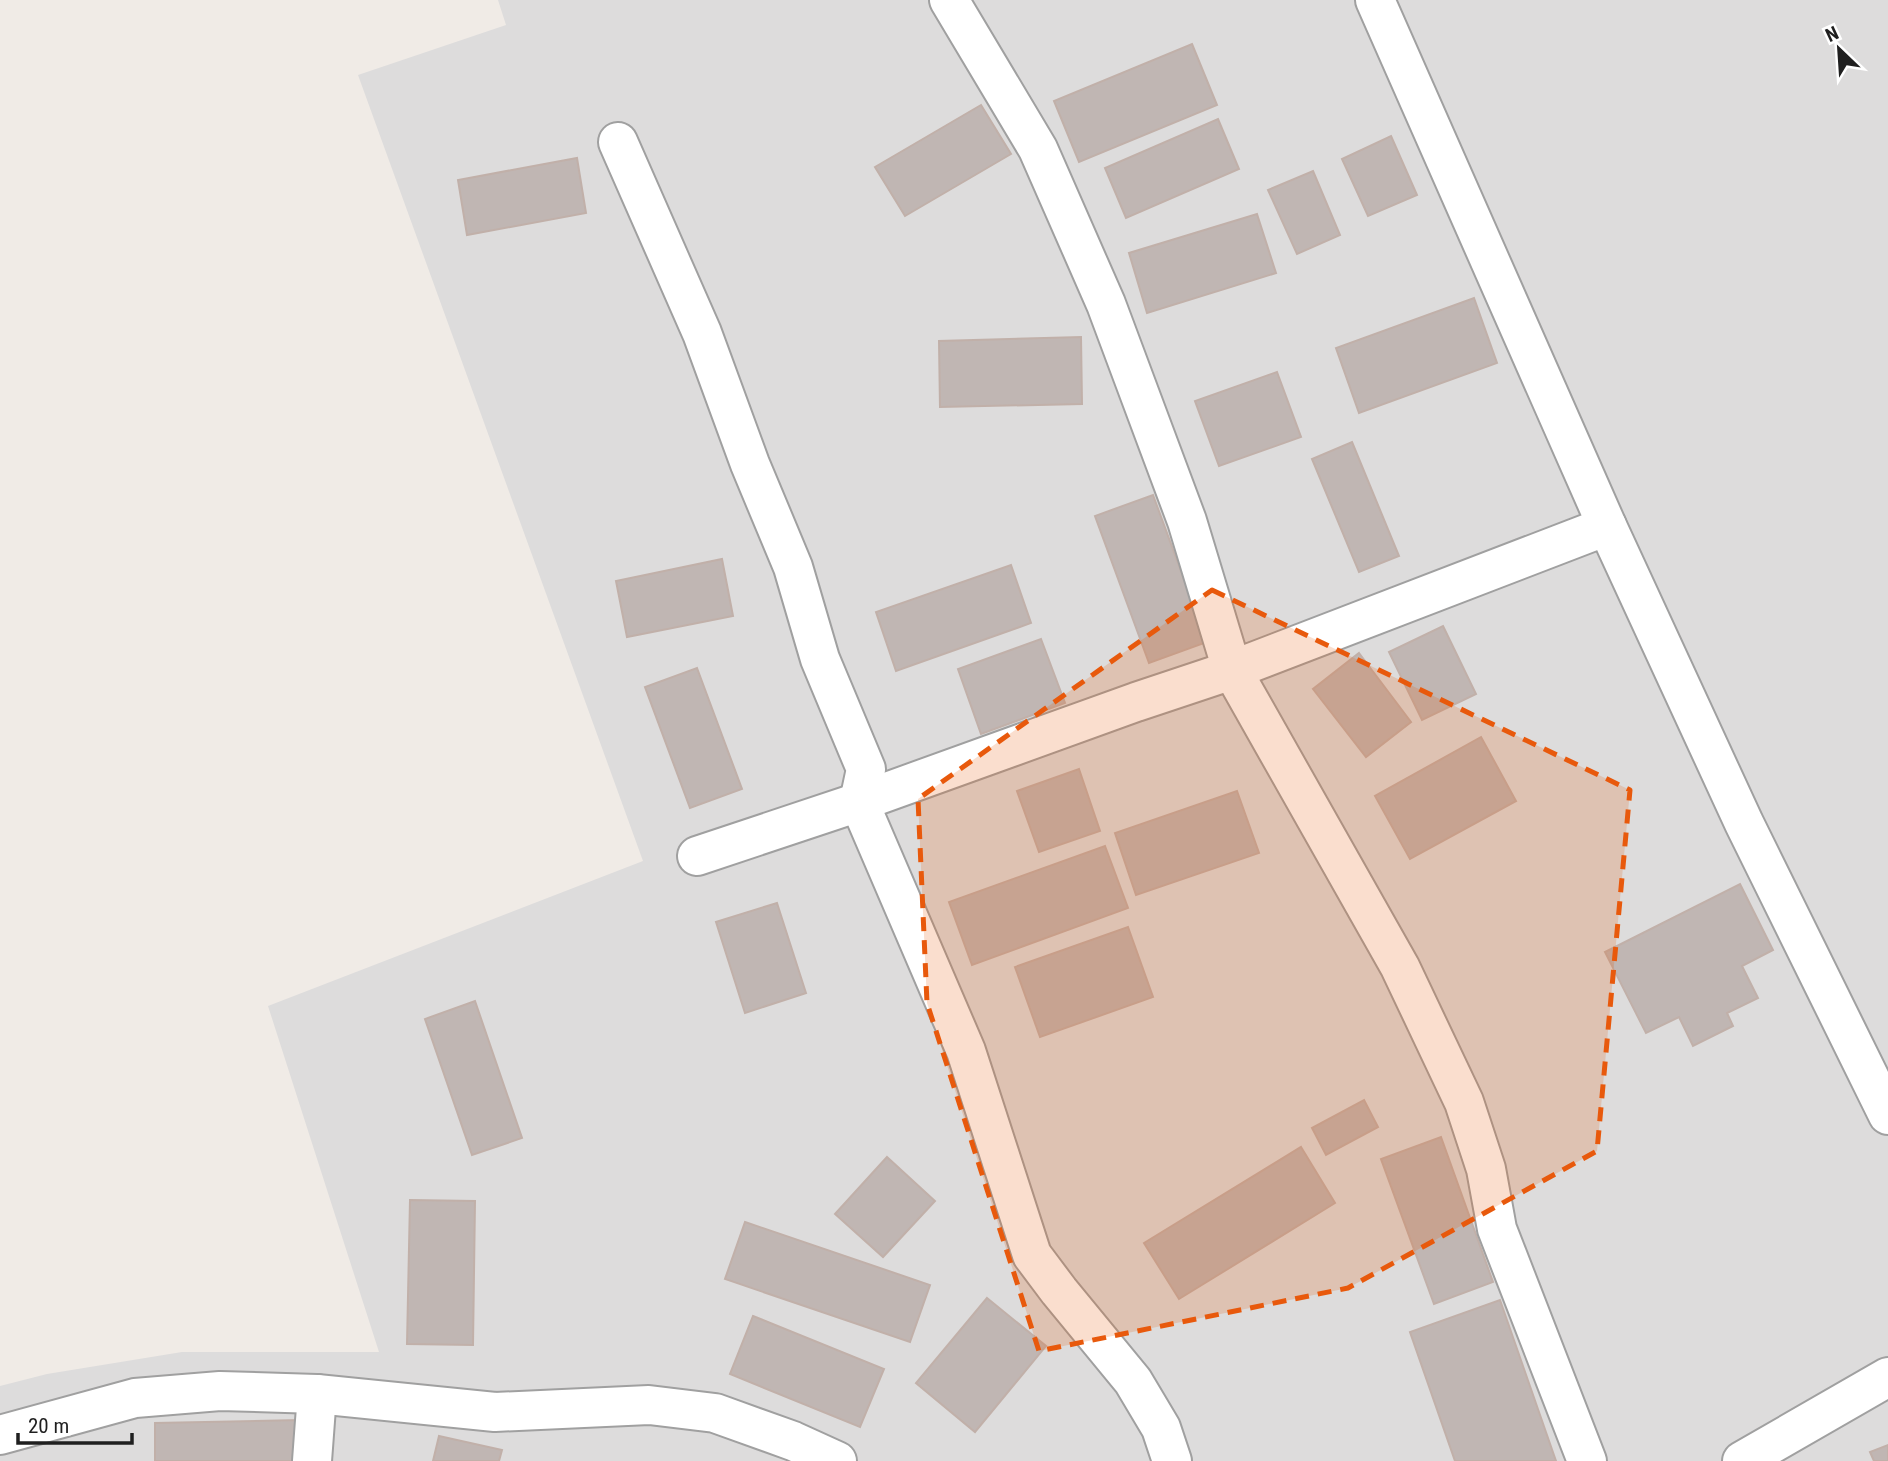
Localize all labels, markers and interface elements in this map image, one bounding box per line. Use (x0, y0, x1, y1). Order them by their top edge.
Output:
north arrow (1804, 14, 1874, 84)
text: N (1822, 21, 1842, 47)
scale bar (18, 1402, 131, 1446)
text: 20 m (28, 1414, 69, 1438)

